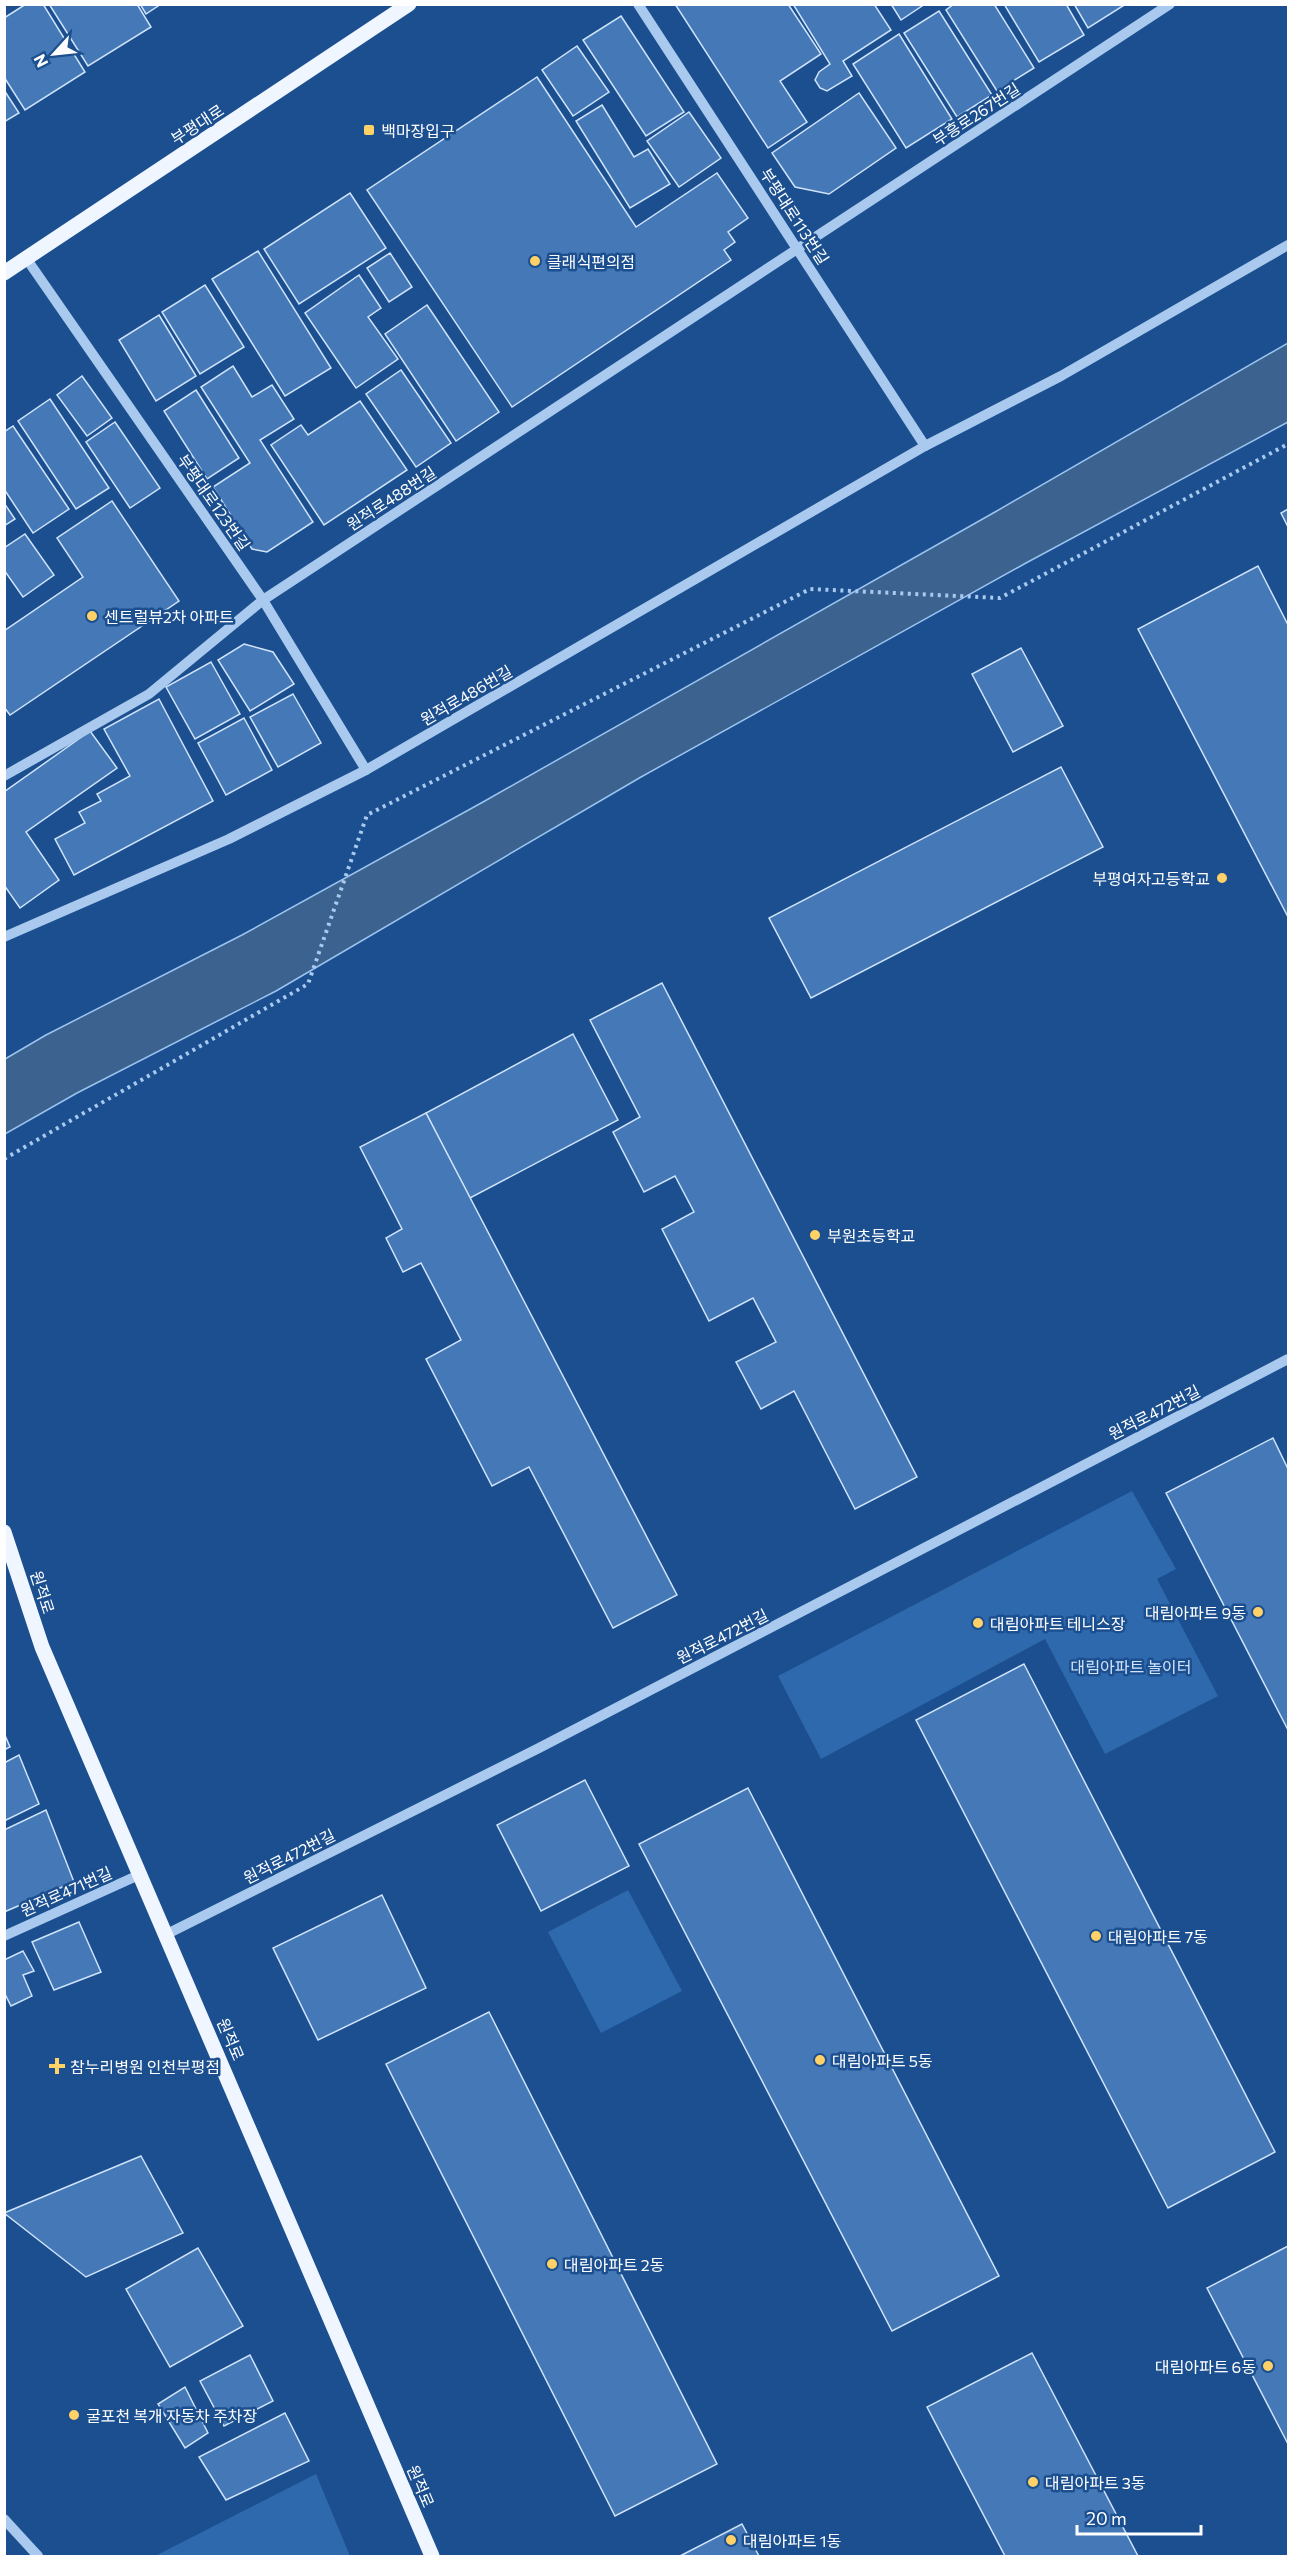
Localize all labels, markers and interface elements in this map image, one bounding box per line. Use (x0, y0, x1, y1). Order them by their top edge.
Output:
north arrow (24, 24, 84, 84)
text: N (29, 51, 51, 71)
street label: 부흥로267번길 (929, 79, 1023, 149)
street label: 부평대로 (167, 100, 227, 148)
place label: 백마장입구 (381, 121, 455, 140)
marker: 백마장입구 (362, 123, 376, 137)
street label: 부평대로113번길 (757, 164, 833, 268)
place label: 클래식편의점 (547, 252, 635, 271)
marker: 클래식편의점 (528, 254, 542, 268)
street label: 부평대로123번길 (174, 450, 254, 554)
street label: 원적로488번길 (343, 462, 439, 534)
place label: 센트럴뷰2차 아파트 (104, 607, 234, 626)
marker: 센트럴뷰2차 아파트 (85, 609, 99, 623)
street label: 원적로486번길 (417, 661, 515, 729)
place label: 부평여자고등학교 (1092, 869, 1210, 888)
marker: 부평여자고등학교 (1215, 871, 1229, 885)
place label: 부원초등학교 (827, 1226, 915, 1245)
marker: 부원초등학교 (808, 1228, 822, 1242)
street label: 원적로472번길 (1105, 1381, 1203, 1443)
street label: 원적로 (27, 1568, 59, 1616)
place label: 대림아파트 9동 (1145, 1603, 1246, 1622)
street label: 원적로472번길 (673, 1605, 771, 1667)
marker: 대림아파트 9동 (1251, 1605, 1265, 1619)
place label: 대림아파트 테니스장 (990, 1614, 1126, 1633)
marker: 대림아파트 테니스장 (971, 1616, 985, 1630)
park label: 대림아파트 놀이터 (1071, 1657, 1191, 1676)
street label: 원적로472번길 (240, 1825, 338, 1887)
street label: 원적로471번길 (17, 1862, 115, 1920)
place label: 대림아파트 7동 (1108, 1927, 1208, 1946)
marker: 대림아파트 7동 (1089, 1929, 1103, 1943)
street label: 원적로 (214, 2015, 248, 2063)
place label: 대림아파트 5동 (832, 2051, 933, 2070)
marker: 대림아파트 5동 (813, 2053, 827, 2067)
marker: 참누리병원 인천부평점 (48, 2057, 66, 2075)
place label: 참누리병원 인천부평점 (70, 2057, 220, 2076)
place label: 대림아파트 2동 (564, 2255, 665, 2274)
marker: 대림아파트 2동 (545, 2257, 559, 2271)
place label: 대림아파트 6동 (1155, 2357, 1256, 2376)
marker: 대림아파트 6동 (1261, 2359, 1275, 2373)
place label: 굴포천 복개 자동차 주차장 (86, 2406, 257, 2425)
marker: 굴포천 복개 자동차 주차장 (67, 2408, 81, 2422)
street label: 원적로 (404, 2462, 438, 2510)
place label: 대림아파트 3동 (1045, 2473, 1146, 2492)
marker: 대림아파트 3동 (1026, 2475, 1040, 2489)
scale bar (1077, 2498, 1202, 2536)
text: 20 m (1086, 2507, 1127, 2529)
place label: 대림아파트 1동 (743, 2531, 842, 2550)
marker: 대림아파트 1동 (724, 2533, 738, 2547)

